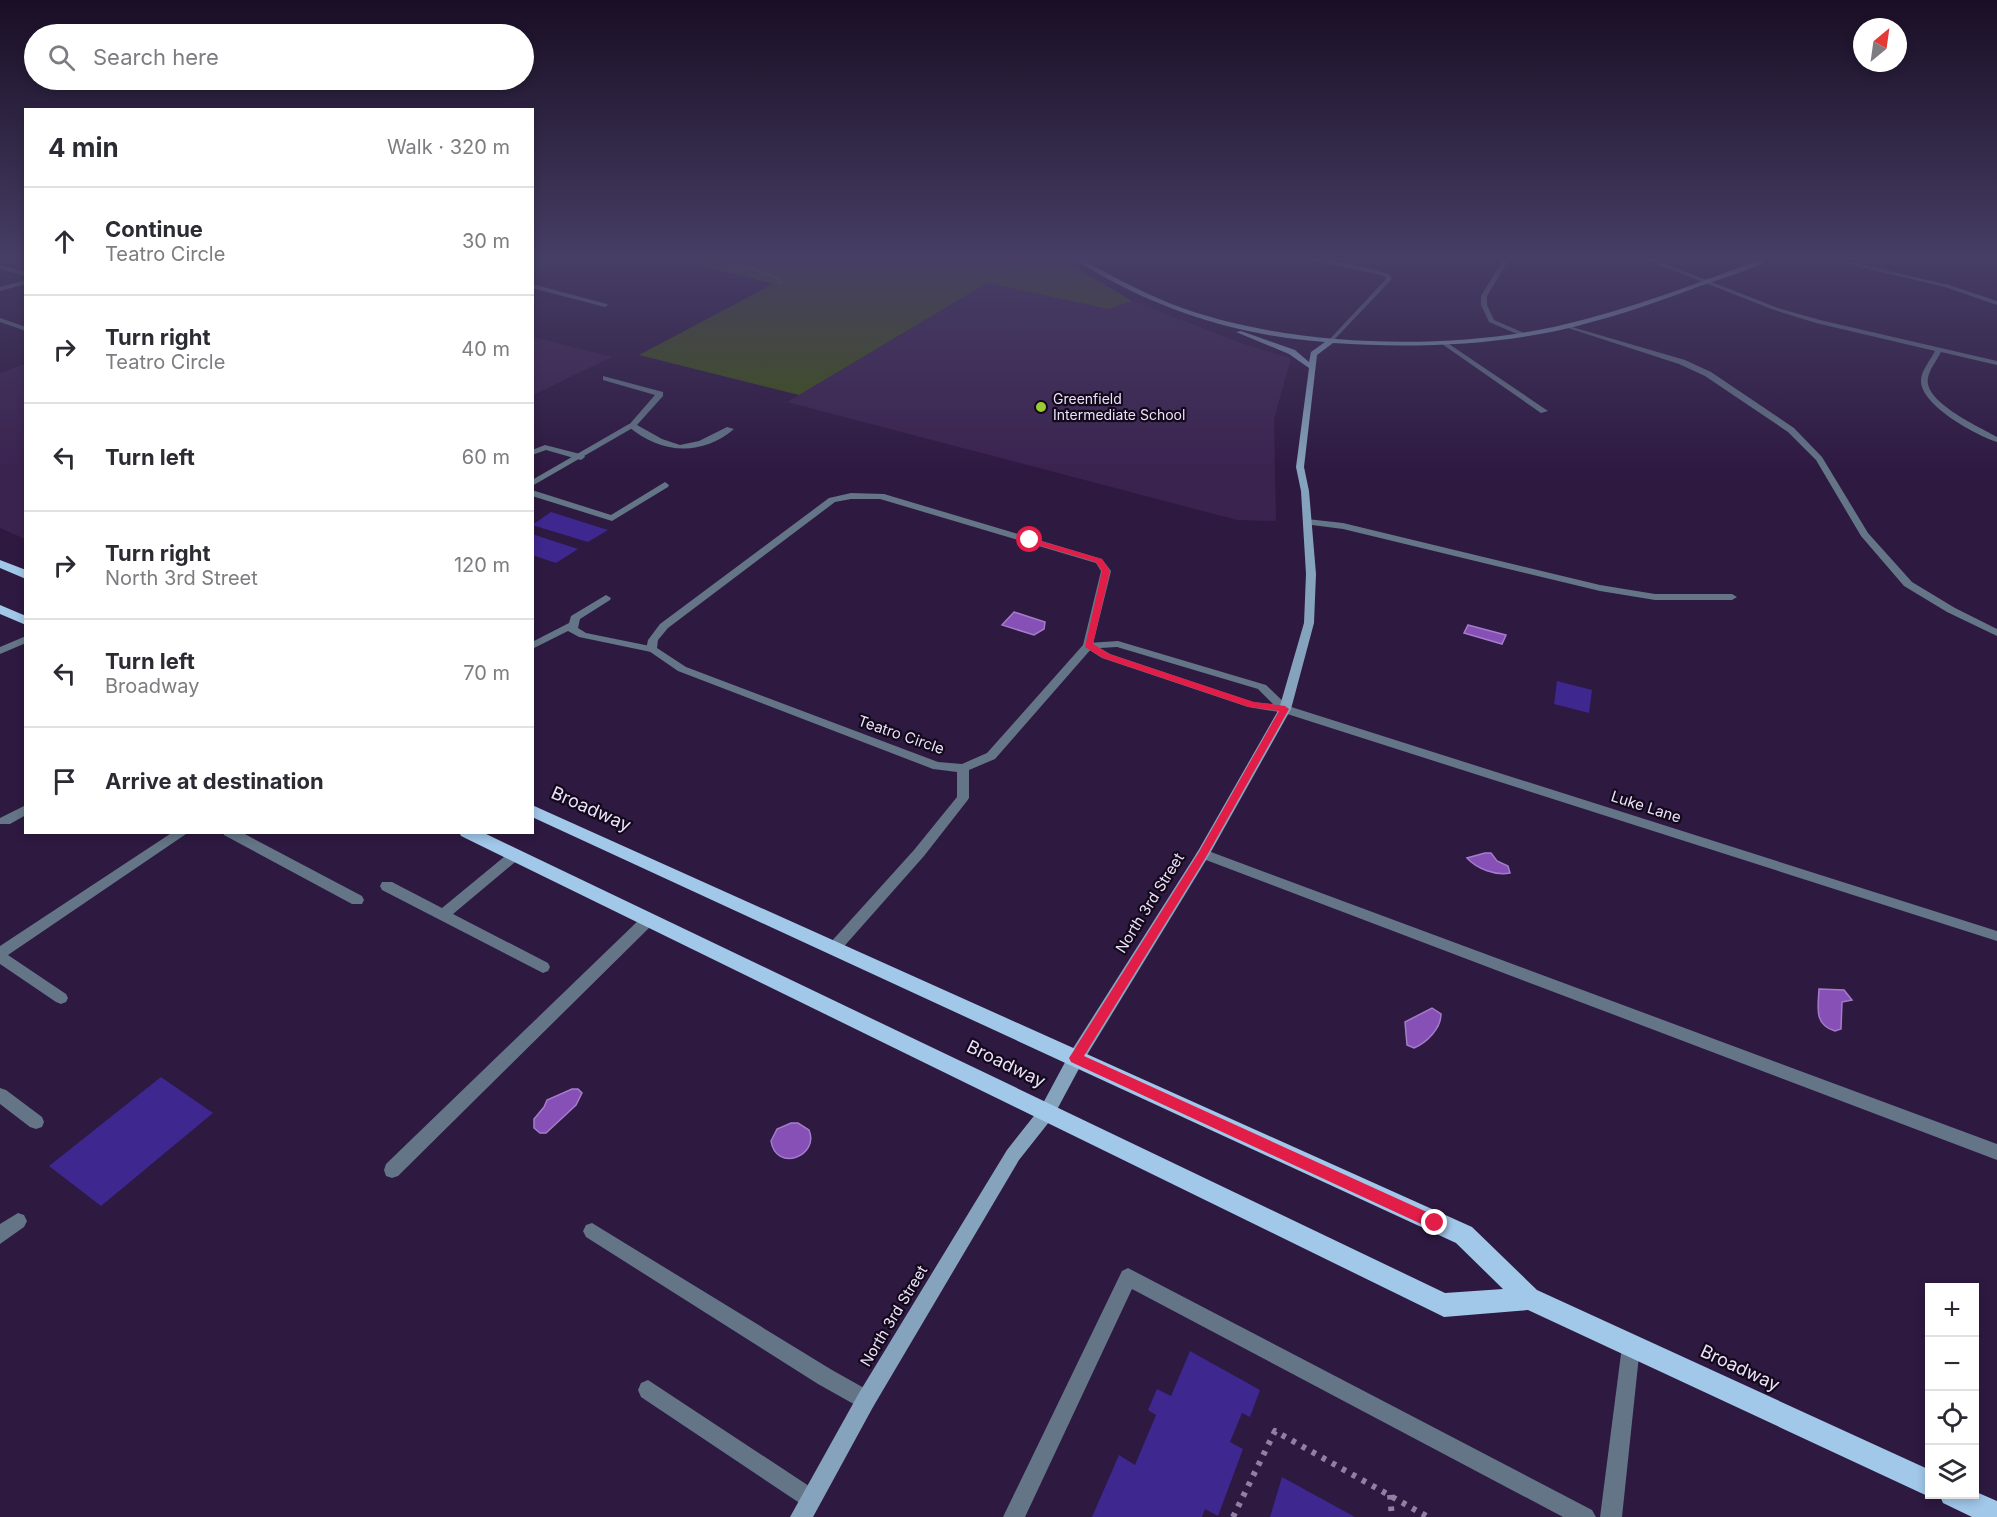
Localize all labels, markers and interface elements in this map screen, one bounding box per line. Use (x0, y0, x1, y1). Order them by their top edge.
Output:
north arrow (1853, 18, 1907, 72)
search box (24, 24, 534, 90)
icon: search (45, 41, 78, 74)
text: Search here (93, 44, 219, 70)
text: 4 min (48, 132, 119, 163)
text: Walk · 320 m (387, 135, 510, 159)
text: Continue (105, 216, 203, 242)
icon: ahead (48, 225, 81, 258)
text: 30 m (462, 229, 510, 253)
text: Teatro Circle (105, 242, 225, 266)
text: Turn right (105, 324, 211, 350)
icon: right (48, 333, 81, 366)
text: 40 m (461, 337, 510, 361)
text: Teatro Circle (105, 350, 225, 374)
place label: Greenfield Intermediate School (1053, 390, 1185, 423)
marker: Greenfield Intermediate School (1034, 400, 1048, 414)
icon: left (48, 441, 81, 474)
text: Turn left (105, 444, 195, 470)
text: 60 m (462, 445, 510, 469)
route start (1016, 526, 1042, 552)
text: Turn right (105, 540, 211, 566)
icon: right (48, 549, 81, 582)
text: 120 m (454, 553, 510, 577)
text: North 3rd Street (105, 566, 258, 590)
text: Turn left (105, 648, 195, 674)
icon: left (48, 657, 81, 690)
text: 70 m (463, 661, 510, 685)
text: Broadway (105, 674, 200, 698)
street label: Teatro Circle (855, 711, 947, 758)
icon: arrive (48, 765, 81, 798)
text: Arrive at destination (105, 768, 324, 794)
street label: Broadway (548, 782, 634, 835)
street label: Luke Lane (1609, 786, 1684, 827)
street label: North 3rd Street (1111, 849, 1188, 956)
street label: Broadway (963, 1035, 1049, 1092)
route end (1421, 1209, 1447, 1235)
street label: North 3rd Street (856, 1262, 931, 1370)
map controls (1925, 1283, 1979, 1499)
button: + (1925, 1283, 1979, 1337)
button: − (1925, 1337, 1979, 1391)
street label: Broadway (1697, 1340, 1783, 1395)
button: locate (1925, 1391, 1979, 1445)
button: layers (1925, 1445, 1979, 1499)

